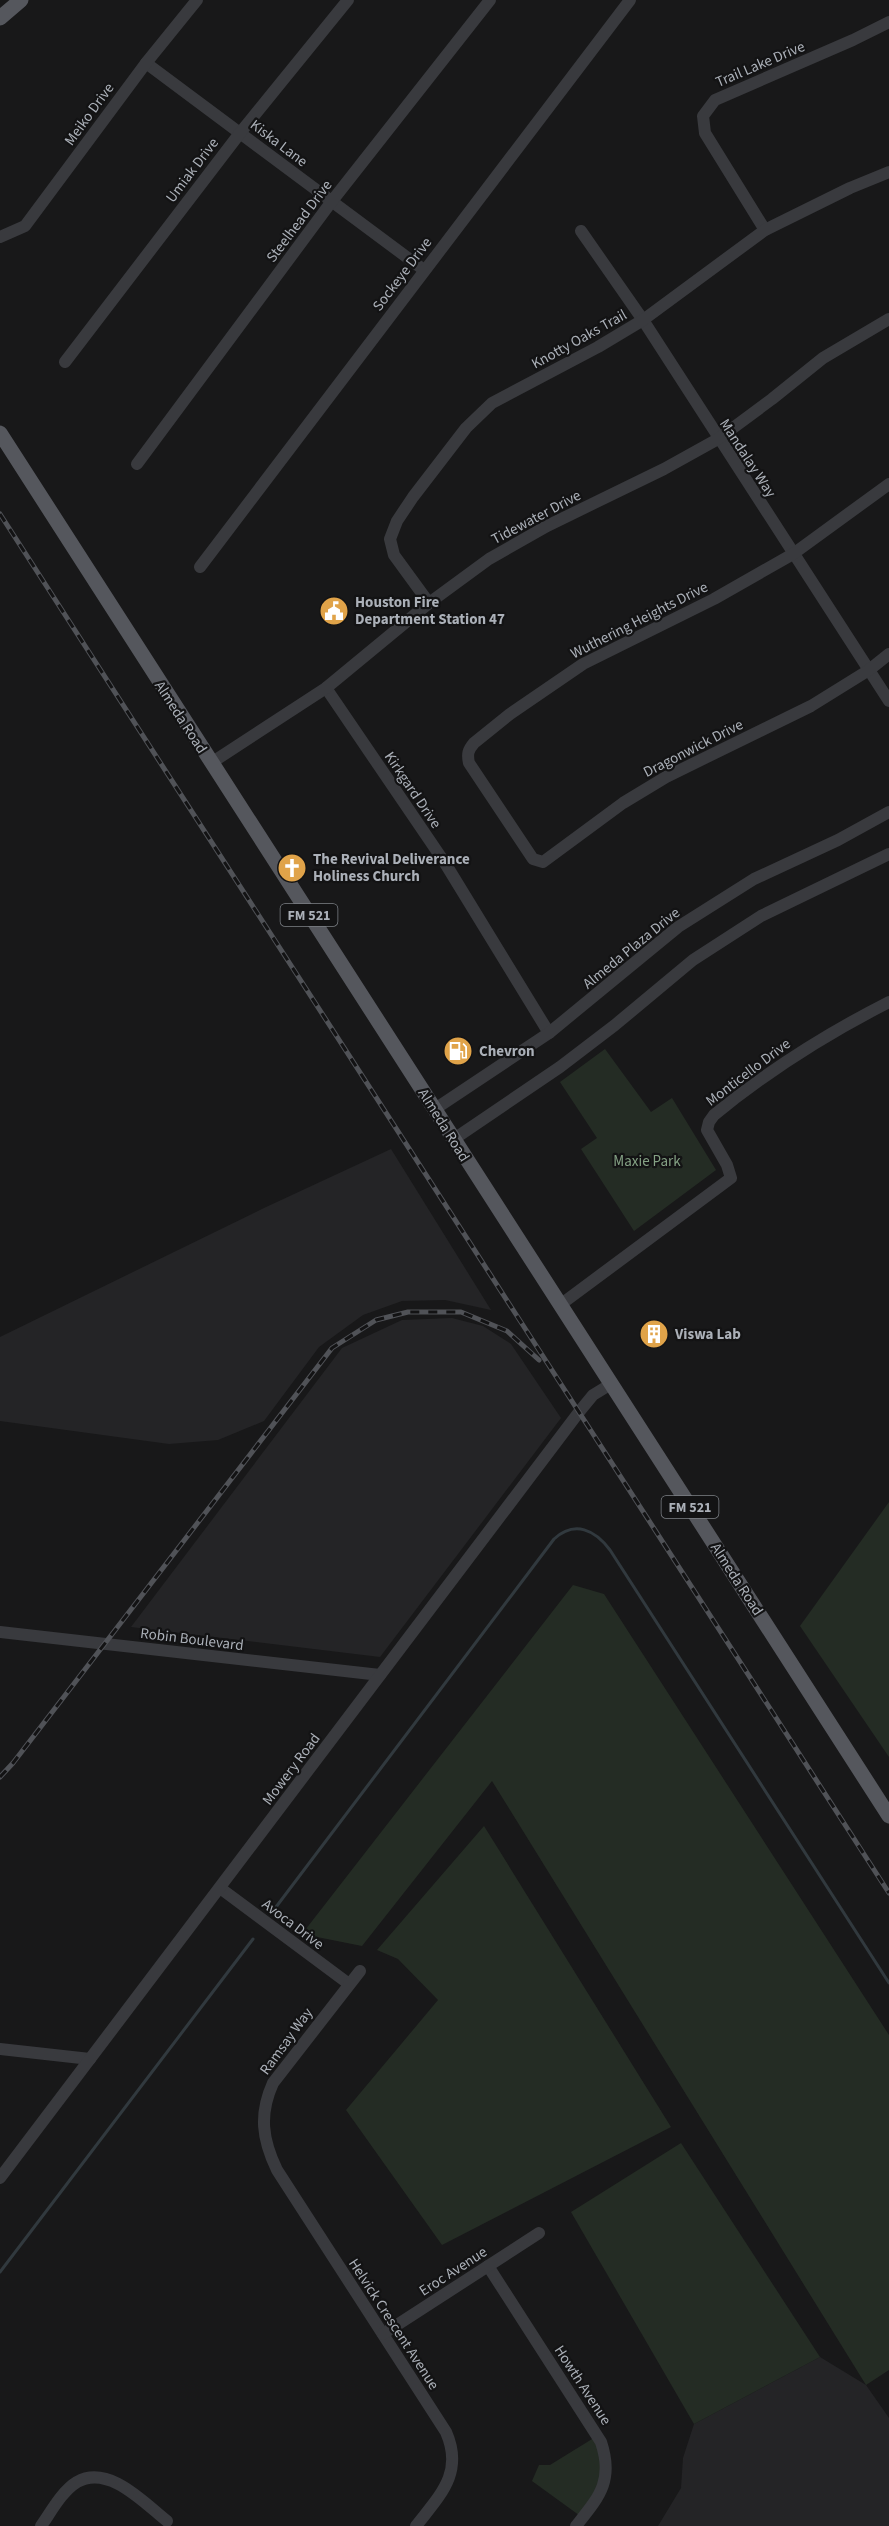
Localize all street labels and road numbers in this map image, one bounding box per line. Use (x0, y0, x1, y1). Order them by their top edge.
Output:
street label: Trail Lake Drive (712, 36, 808, 93)
street label: Meiko Drive (60, 79, 119, 150)
street label: Kiska Lane (246, 115, 312, 172)
street label: Umiak Drive (161, 134, 224, 207)
street label: Steelhead Drive (262, 176, 337, 267)
street label: Sockeye Drive (368, 233, 437, 316)
street label: Knotty Oaks Trail (528, 304, 631, 374)
street label: Mandalay Way (714, 415, 781, 502)
street label: Tidewater Drive (488, 485, 585, 550)
street label: Wuthering Heights Drive (567, 577, 712, 664)
street label: Almeda Road (149, 677, 212, 758)
street label: Dragonwick Drive (640, 714, 747, 783)
street label: Kirkgard Drive (379, 748, 446, 833)
street label: Almeda Plaza Drive (578, 903, 684, 994)
road number: FM 521 (280, 904, 338, 926)
street label: Monticello Drive (702, 1034, 795, 1111)
street label: Almeda Road (413, 1085, 474, 1166)
road number: FM 521 (662, 1496, 718, 1518)
street label: Almeda Road (705, 1539, 768, 1620)
street label: Robin Boulevard (139, 1623, 245, 1656)
street label: Mowery Road (257, 1729, 325, 1810)
street label: Avoca Drive (257, 1894, 328, 1955)
street label: Ramsay Way (255, 2003, 318, 2079)
street label: Eroc Avenue (415, 2242, 491, 2301)
street label: Helvick Crescent Avenue (343, 2254, 444, 2394)
street label: Howth Avenue (549, 2341, 616, 2429)

